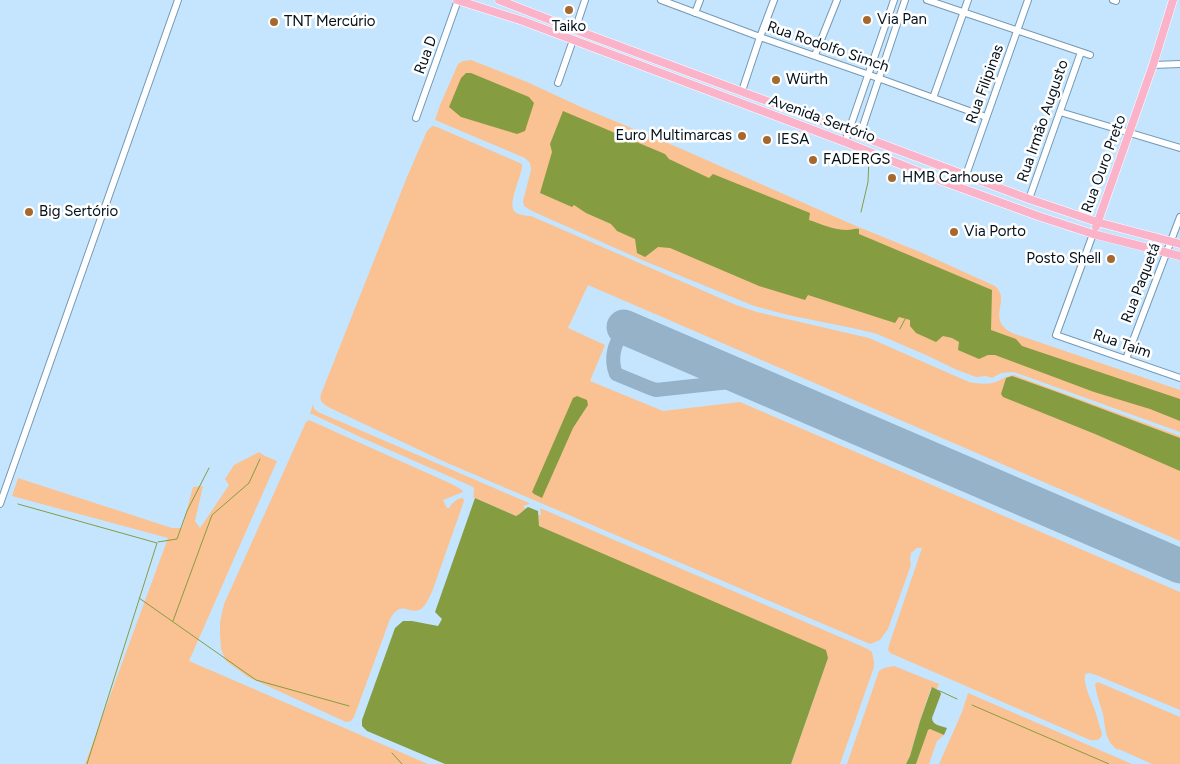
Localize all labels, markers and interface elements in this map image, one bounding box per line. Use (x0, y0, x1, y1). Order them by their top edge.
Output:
marker: Taiko (563, 4, 575, 16)
place label: Via Pan (877, 11, 927, 29)
place label: TNT Mercúrio (284, 13, 376, 31)
marker: Via Pan (861, 14, 873, 26)
marker: TNT Mercúrio (268, 16, 280, 28)
place label: Taiko (552, 18, 586, 36)
street label: Rua Rodolfo Simch (765, 18, 891, 76)
street label: Rua D (411, 33, 441, 77)
street label: Rua Filipinas (962, 42, 1008, 126)
street label: Rua Irmão Augusto (1014, 58, 1072, 184)
place label: Würth (786, 71, 828, 89)
marker: Würth (770, 74, 782, 86)
street label: Avenida Sertório (766, 91, 878, 147)
street label: Rua Ouro Preto (1078, 113, 1130, 215)
place label: Euro Multimarcas (616, 127, 732, 145)
marker: Euro Multimarcas (736, 130, 748, 142)
place label: IESA (777, 131, 809, 149)
marker: IESA (761, 134, 773, 146)
place label: FADERGS (823, 151, 890, 169)
marker: FADERGS (807, 154, 819, 166)
place label: HMB Carhouse (902, 169, 1003, 187)
marker: HMB Carhouse (886, 172, 898, 184)
place label: Big Sertório (39, 203, 118, 221)
marker: Big Sertório (23, 206, 35, 218)
place label: Via Porto (964, 223, 1026, 241)
marker: Via Porto (948, 226, 960, 238)
street label: Rua Paquetá (1118, 241, 1164, 325)
place label: Posto Shell (1026, 250, 1101, 268)
marker: Posto Shell (1105, 253, 1117, 265)
street label: Rua Taim (1091, 326, 1153, 362)

